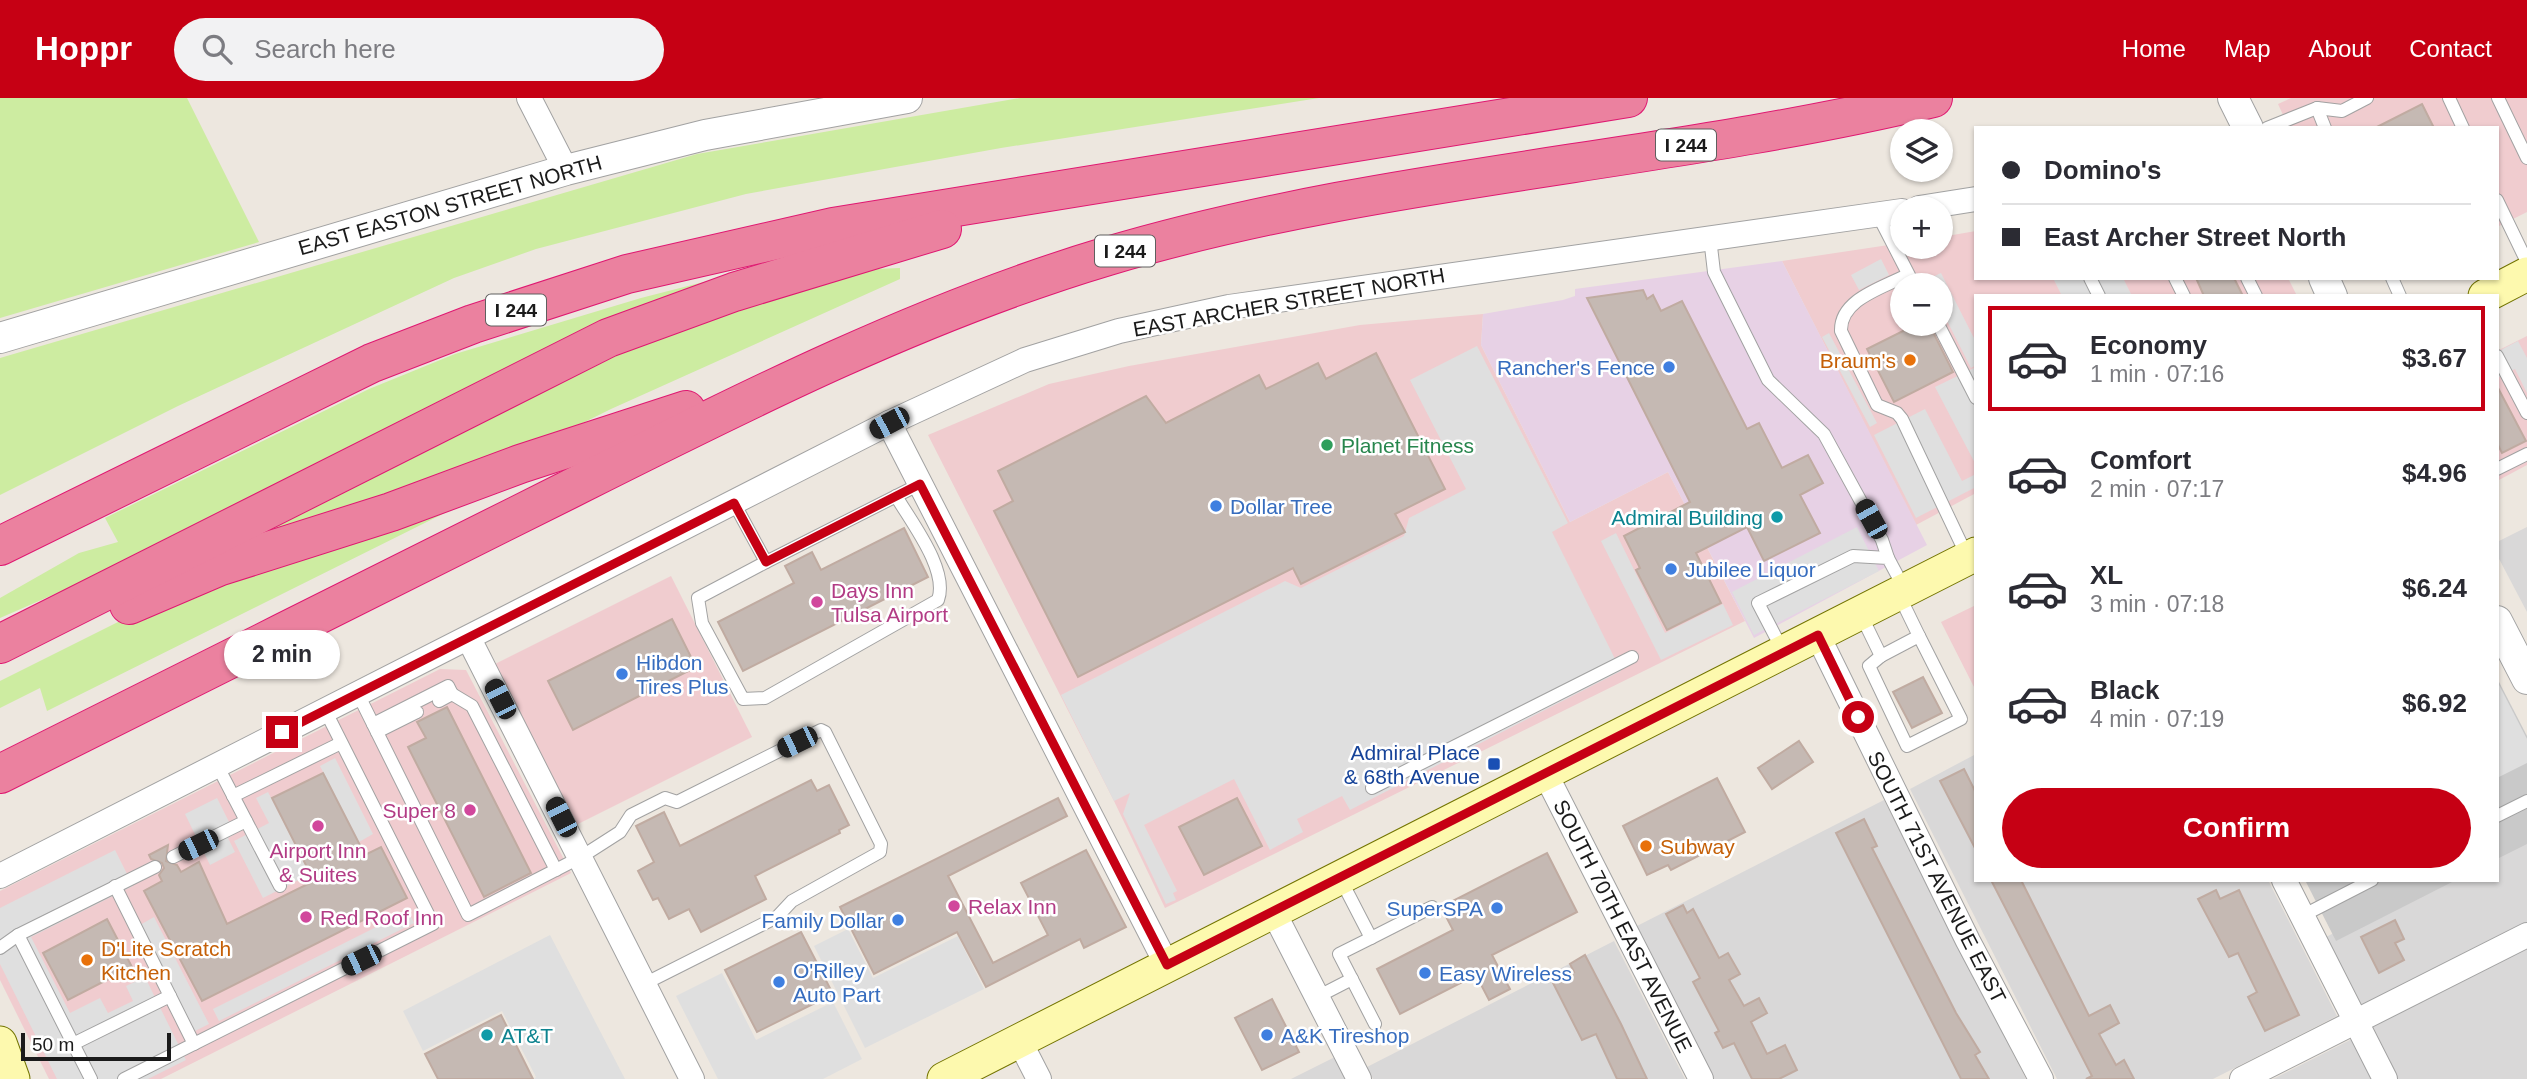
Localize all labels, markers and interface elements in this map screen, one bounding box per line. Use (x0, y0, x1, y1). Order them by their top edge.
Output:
search box (174, 18, 664, 81)
text: Hoppr (35, 30, 132, 67)
icon: search (198, 30, 236, 68)
text: Search here (254, 34, 396, 64)
text: Home (2122, 35, 2186, 62)
text: Map (2224, 35, 2271, 62)
text: About (2309, 35, 2371, 62)
text: Contact (2409, 35, 2492, 62)
map controls (1890, 119, 1953, 336)
button: layers (1890, 119, 1953, 182)
road number: I 244 (1656, 130, 1716, 160)
street label: EAST EASTON STREET NORTH (296, 151, 604, 259)
text: Domino's (2044, 155, 2161, 185)
button: + (1890, 196, 1953, 259)
text: East Archer Street North (2044, 222, 2346, 252)
road number: I 244 (1095, 236, 1155, 266)
street label: EAST ARCHER STREET NORTH (1131, 263, 1447, 341)
button: − (1890, 273, 1953, 336)
road number: I 244 (486, 294, 546, 326)
icon: car (2006, 327, 2069, 390)
text: Economy (2090, 330, 2207, 360)
text: $3.67 (2402, 343, 2467, 373)
place label: Braum's (1820, 349, 1896, 372)
marker: Braum's (1902, 352, 1918, 368)
place label: Rancher's Fence (1497, 356, 1655, 379)
marker: Rancher's Fence (1661, 359, 1677, 375)
text: 1 min · 07:16 (2090, 361, 2224, 387)
car (866, 404, 913, 442)
place label: Planet Fitness (1341, 434, 1474, 457)
marker: Planet Fitness (1319, 437, 1335, 453)
icon: car (2006, 442, 2069, 505)
text: Comfort (2090, 445, 2191, 475)
text: $4.96 (2402, 458, 2467, 488)
text: 2 min · 07:17 (2090, 476, 2224, 502)
place label: Dollar Tree (1230, 495, 1333, 518)
car (1852, 496, 1891, 542)
marker: Dollar Tree (1208, 498, 1224, 514)
place label: Admiral Building (1611, 506, 1763, 529)
marker: Admiral Building (1769, 509, 1785, 525)
icon: car (2006, 557, 2069, 620)
place label: Jubilee Liquor (1685, 558, 1816, 581)
text: XL (2090, 560, 2123, 590)
marker: Jubilee Liquor (1663, 561, 1679, 577)
text: $6.24 (2402, 573, 2467, 603)
place label: Days Inn Tulsa Airport (831, 579, 948, 626)
text: 3 min · 07:18 (2090, 591, 2224, 617)
marker: Days Inn Tulsa Airport (809, 594, 825, 610)
callout: 2 min (224, 630, 340, 680)
text: 2 min (252, 641, 312, 667)
place label: Hibdon Tires Plus (636, 651, 729, 698)
marker: Hibdon Tires Plus (614, 666, 630, 682)
icon: car (2006, 672, 2069, 735)
text: Black (2090, 675, 2159, 705)
car (482, 676, 519, 722)
text: $6.92 (2402, 688, 2467, 718)
route start (1842, 701, 1874, 733)
text: 4 min · 07:19 (2090, 706, 2224, 732)
route end (266, 716, 298, 748)
car (774, 723, 821, 761)
place label: Admiral Place & 68th Avenue (1344, 741, 1480, 788)
street label: SOUTH 71ST AVENUE EAST (1863, 747, 2011, 1007)
marker: Admiral Place & 68th Avenue (1486, 756, 1502, 772)
button: Confirm (2002, 788, 2471, 868)
car (543, 794, 580, 840)
street label: SOUTH 70TH EAST AVENUE (1549, 796, 1697, 1056)
place label: Super 8 (382, 799, 456, 822)
marker: Super 8 (462, 802, 478, 818)
marker: Airport Inn & Suites (310, 818, 326, 834)
car (175, 826, 222, 864)
place label: Subway (1660, 835, 1735, 858)
marker: Subway (1638, 838, 1654, 854)
place label: Airport Inn & Suites (270, 839, 366, 886)
place label: Relax Inn (968, 895, 1057, 918)
place label: SuperSPA (1387, 897, 1483, 920)
marker: Relax Inn (946, 898, 962, 914)
marker: SuperSPA (1489, 900, 1505, 916)
place label: Red Roof Inn (320, 906, 444, 929)
marker: Red Roof Inn (298, 909, 314, 925)
place label: Family Dollar (761, 909, 884, 932)
marker: Family Dollar (890, 912, 906, 928)
place label: D'Lite Scratch Kitchen (101, 937, 231, 984)
car (338, 941, 385, 979)
marker: D'Lite Scratch Kitchen (79, 952, 95, 968)
place label: O'Rilley Auto Part (793, 959, 881, 1006)
place label: Easy Wireless (1439, 962, 1572, 985)
marker: Easy Wireless (1417, 965, 1433, 981)
marker: O'Rilley Auto Part (771, 974, 787, 990)
place label: AT&T (501, 1024, 553, 1047)
place label: A&K Tireshop (1281, 1024, 1409, 1047)
marker: AT&T (479, 1027, 495, 1043)
marker: A&K Tireshop (1259, 1027, 1275, 1043)
scale bar (21, 1030, 172, 1062)
text: 50 m (32, 1034, 74, 1055)

